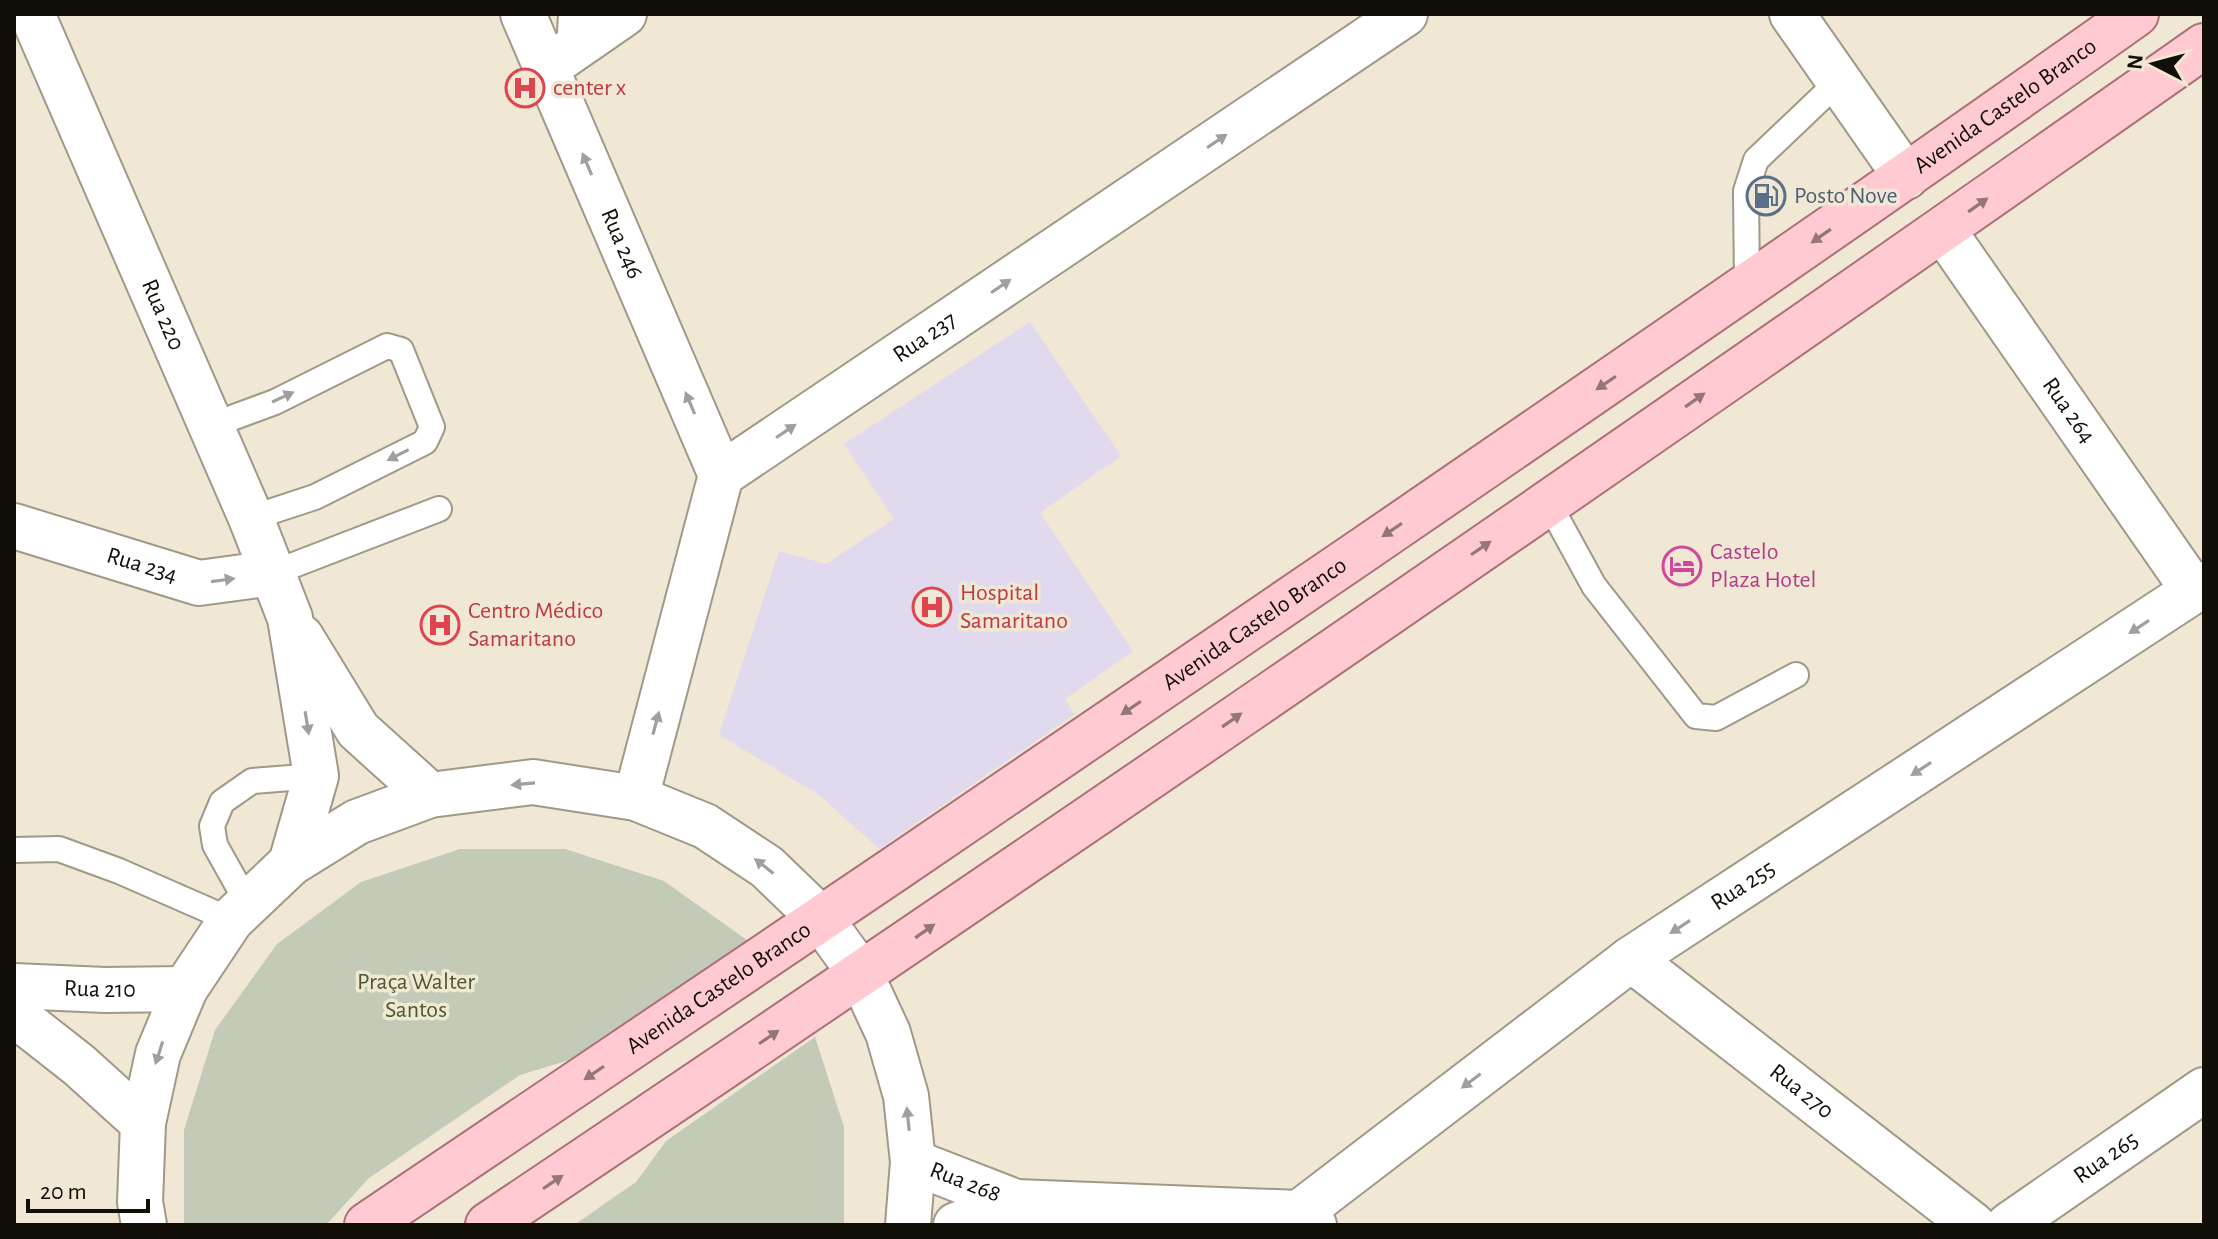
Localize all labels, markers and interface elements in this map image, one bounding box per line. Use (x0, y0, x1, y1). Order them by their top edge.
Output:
north arrow (2114, 24, 2194, 104)
street label: Avenida Castelo Branco (1910, 34, 2101, 178)
text: N (2123, 53, 2147, 71)
hospital icon: center x (504, 67, 546, 109)
place label: center x (553, 76, 627, 100)
one-way arrow (1206, 134, 1228, 149)
one-way arrow (581, 153, 594, 176)
fuel station icon: Posto Nove (1745, 175, 1787, 217)
place label: Posto Nove (1794, 184, 1897, 208)
one-way arrow (1968, 198, 1989, 213)
street label: Rua 246 (596, 205, 647, 282)
one-way arrow (1810, 228, 1831, 243)
street label: Rua 220 (137, 276, 189, 354)
one-way arrow (991, 279, 1012, 294)
street label: Rua 237 (889, 308, 961, 367)
street label: Rua 264 (2038, 373, 2100, 448)
one-way arrow (1596, 375, 1617, 390)
one-way arrow (271, 390, 295, 404)
one-way arrow (684, 391, 697, 415)
one-way arrow (1685, 393, 1706, 408)
one-way arrow (775, 424, 796, 439)
one-way arrow (387, 449, 410, 462)
one-way arrow (1381, 522, 1402, 537)
place label: Castelo Plaza Hotel (1710, 540, 1816, 592)
one-way arrow (1470, 541, 1492, 556)
street label: Rua 234 (104, 543, 180, 588)
hotel icon: Castelo Plaza Hotel (1661, 545, 1703, 587)
street label: Avenida Castelo Branco (1158, 553, 1351, 695)
one-way arrow (211, 573, 236, 586)
place label: Hospital Samaritano (960, 581, 1068, 633)
hospital icon: Hospital Samaritano (911, 586, 953, 628)
place label: Centro Médico Samaritano (468, 599, 603, 651)
hospital icon: Centro Médico Samaritano (419, 604, 461, 646)
one-way arrow (2128, 619, 2150, 633)
one-way arrow (1120, 701, 1141, 716)
one-way arrow (650, 710, 662, 735)
one-way arrow (301, 711, 314, 736)
one-way arrow (1221, 713, 1242, 728)
one-way arrow (1911, 761, 1932, 776)
one-way arrow (510, 778, 535, 791)
street label: Rua 255 (1707, 856, 1779, 915)
one-way arrow (754, 858, 774, 874)
street label: Avenida Castelo Branco (622, 917, 815, 1059)
one-way arrow (1670, 919, 1691, 934)
one-way arrow (915, 923, 936, 938)
park label: Praça Walter Santos (357, 970, 475, 1022)
street label: Rua 210 (63, 976, 136, 1002)
one-way arrow (758, 1030, 779, 1045)
one-way arrow (153, 1041, 165, 1065)
street label: Rua 270 (1765, 1059, 1838, 1124)
one-way arrow (583, 1065, 605, 1079)
one-way arrow (1461, 1073, 1481, 1089)
one-way arrow (902, 1107, 915, 1132)
street label: Rua 265 (2069, 1127, 2143, 1188)
street label: Rua 268 (926, 1158, 1004, 1207)
scale bar (28, 1163, 148, 1213)
one-way arrow (542, 1174, 563, 1189)
text: 20 m (40, 1180, 87, 1204)

